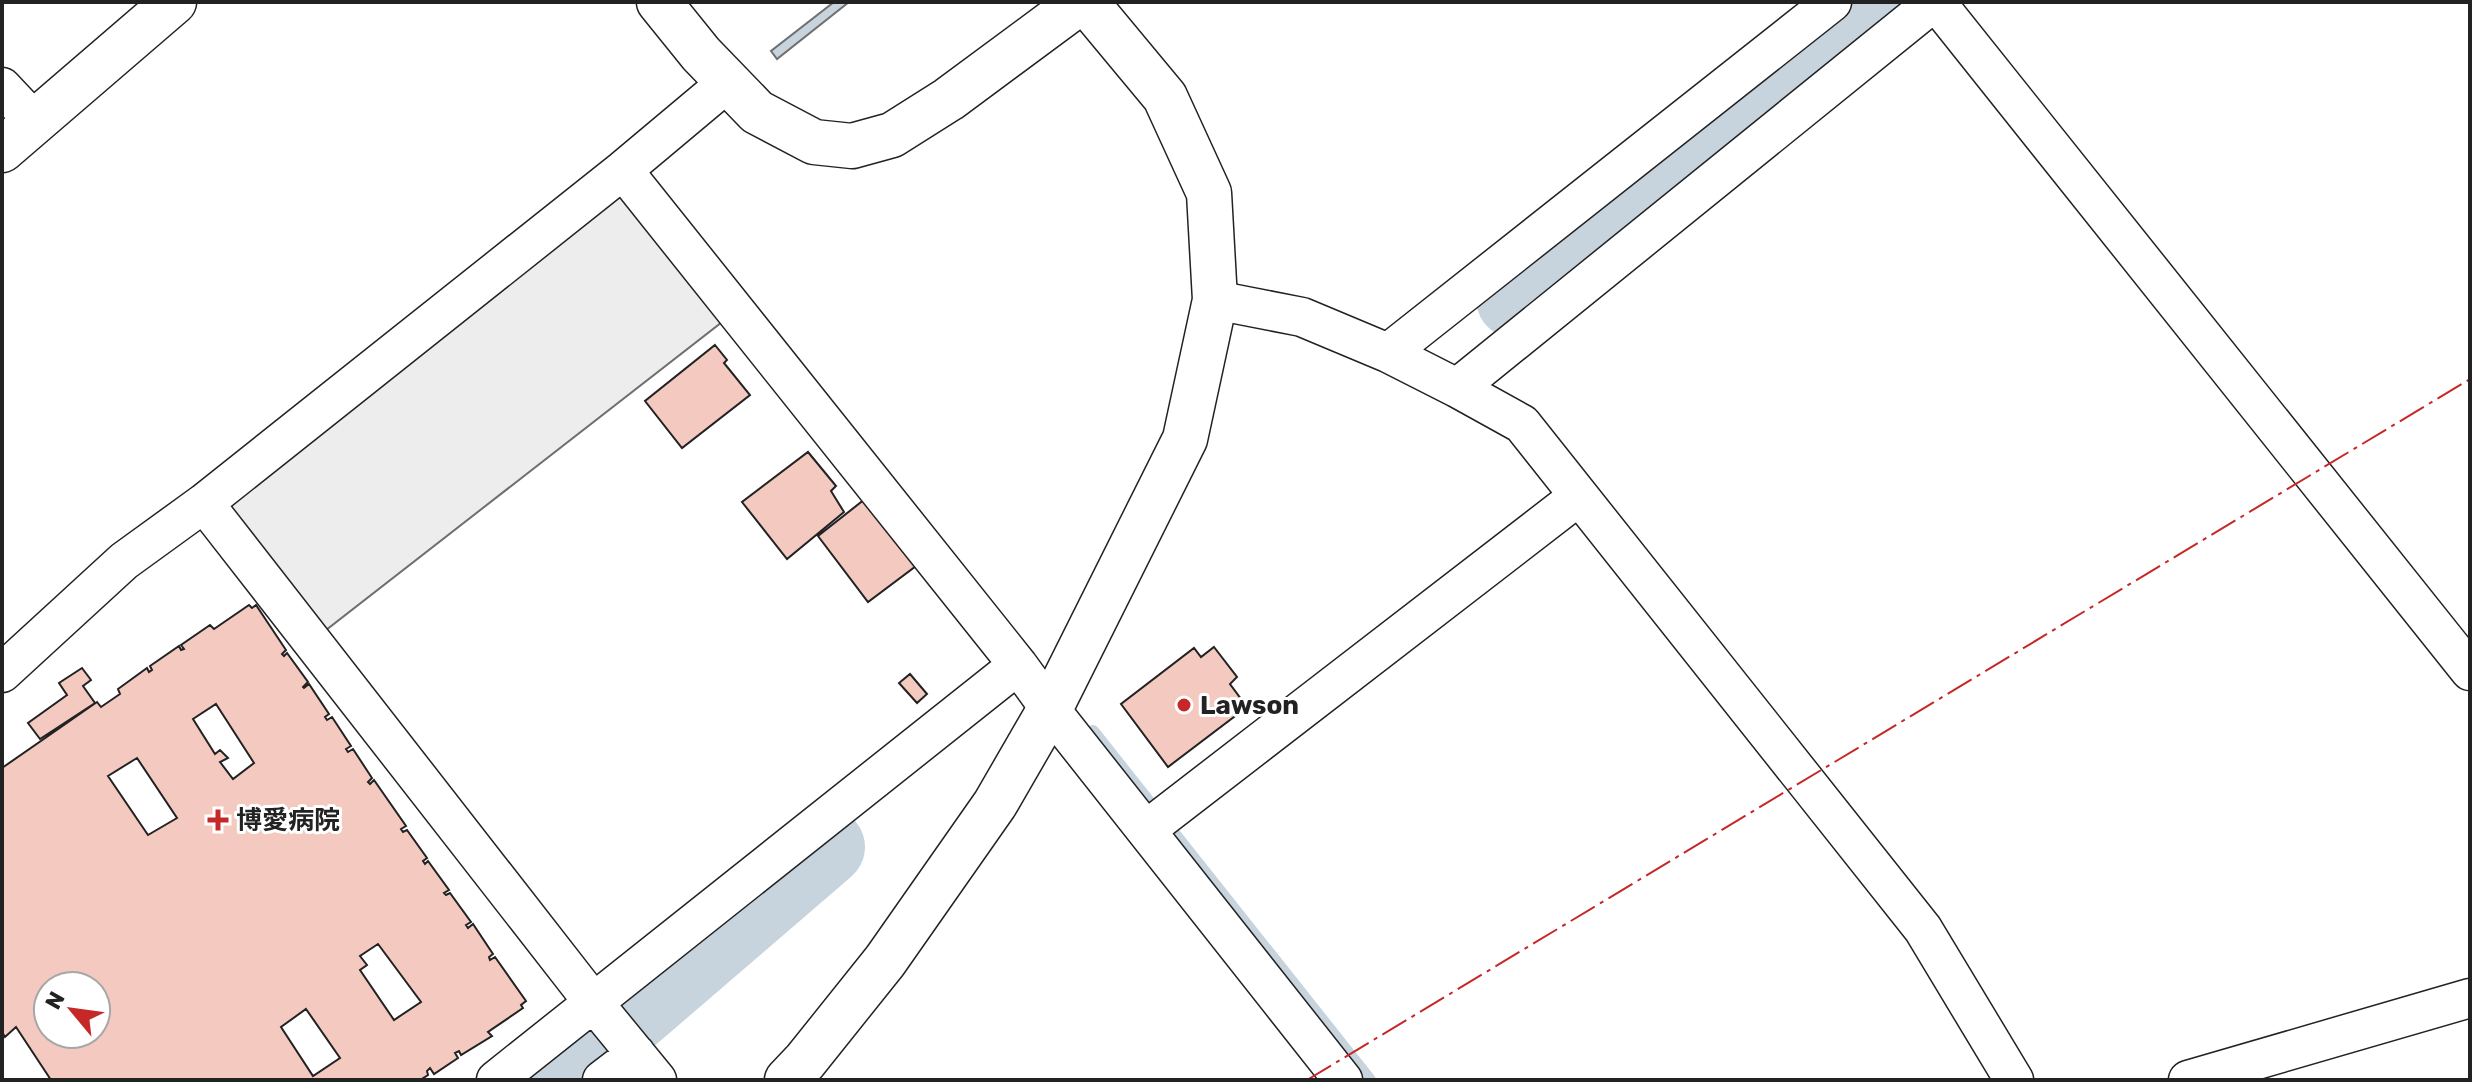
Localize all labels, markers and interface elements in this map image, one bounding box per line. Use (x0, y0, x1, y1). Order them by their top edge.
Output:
place label: Lawson (1200, 690, 1299, 721)
marker: Lawson (1175, 696, 1193, 714)
place label: 博愛病院 (236, 805, 340, 836)
marker: 博愛病院 (207, 809, 229, 831)
north arrow (32, 970, 112, 1050)
text: N (39, 987, 71, 1014)

